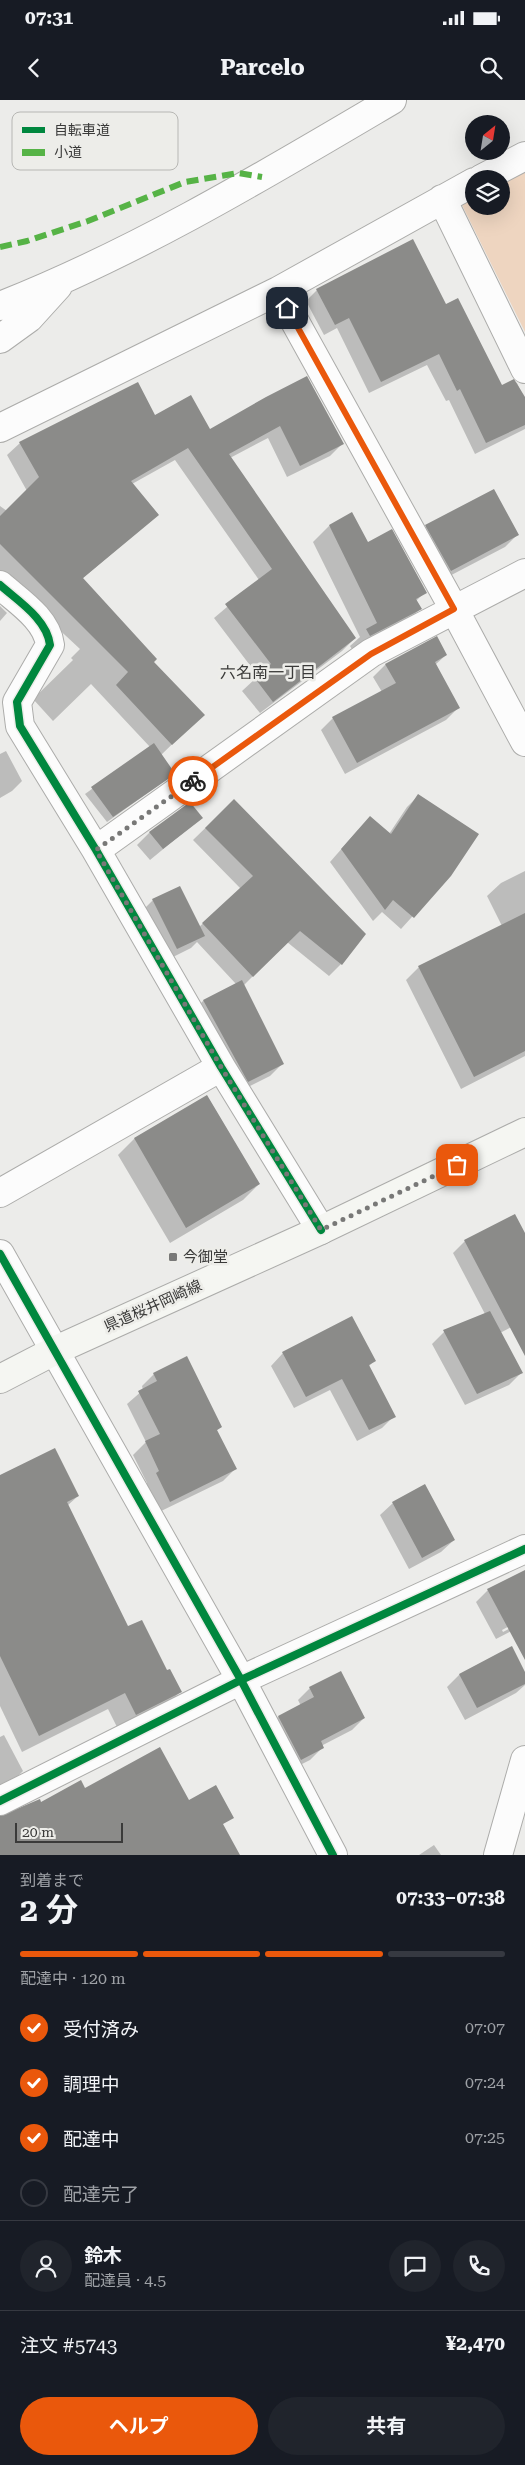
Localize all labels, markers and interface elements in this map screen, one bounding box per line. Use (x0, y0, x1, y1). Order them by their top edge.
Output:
text: 07:31 (25, 6, 74, 29)
icon: back (20, 54, 48, 82)
icon: search (477, 54, 505, 82)
text: Parcelo (220, 55, 305, 80)
legend (12, 112, 178, 170)
north arrow (465, 115, 510, 160)
map controls (465, 115, 510, 215)
text: 自転車道 (54, 122, 110, 138)
text: 小道 (54, 144, 82, 160)
button: layers (465, 170, 510, 215)
pin (266, 287, 308, 329)
icon: home (273, 294, 301, 322)
district label: 六名南一丁目 (220, 663, 316, 682)
courier (168, 756, 218, 806)
icon: bike (179, 767, 207, 795)
pin (436, 1144, 478, 1186)
icon: bag (443, 1151, 471, 1179)
place label: 今御堂 (183, 1248, 228, 1266)
marker: 今御堂 (167, 1251, 179, 1263)
street label: 県道桜井岡崎線 (101, 1276, 205, 1336)
scale bar (15, 1820, 122, 1843)
text: 20 m (22, 1824, 54, 1840)
text: 到着まで (20, 1871, 84, 1890)
text: 07:33–07:38 (396, 1886, 505, 1909)
text: 2 分 (20, 1891, 78, 1929)
text: 配達中 · 120 m (20, 1969, 126, 1988)
icon: check (20, 2014, 48, 2042)
text: 受付済み (63, 2018, 139, 2041)
text: 07:07 (465, 2018, 505, 2037)
icon: check (20, 2069, 48, 2097)
text: 調理中 (63, 2073, 120, 2096)
text: 07:24 (465, 2073, 505, 2092)
icon: check (20, 2124, 48, 2152)
text: 配達中 (63, 2128, 120, 2151)
text: 07:25 (465, 2128, 505, 2147)
text: 配達完了 (63, 2183, 139, 2206)
button: person (20, 2240, 72, 2292)
button: chat (389, 2240, 441, 2292)
button: phone (453, 2240, 505, 2292)
text: 鈴木 (84, 2244, 122, 2267)
text: 配達員 · 4.5 (84, 2271, 166, 2290)
text: ¥2,470 (446, 2332, 505, 2355)
text: 注文 #5743 (20, 2334, 117, 2357)
button: ヘルプ (20, 2397, 258, 2455)
button: 共有 (268, 2397, 505, 2455)

